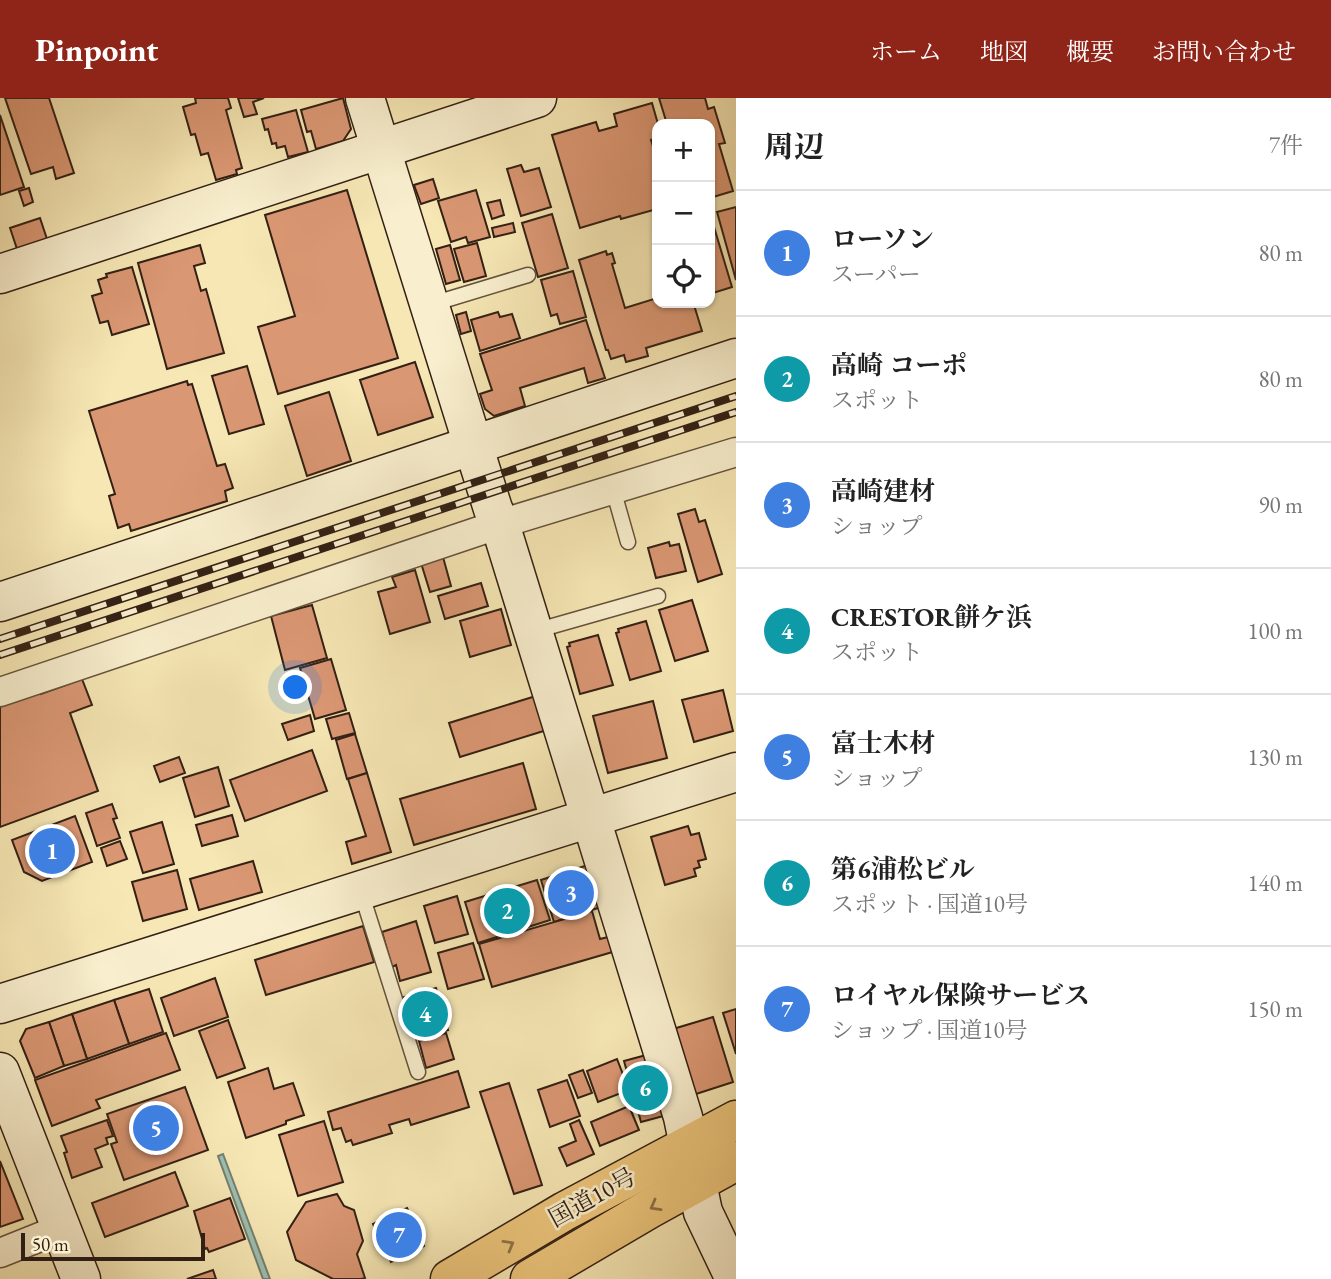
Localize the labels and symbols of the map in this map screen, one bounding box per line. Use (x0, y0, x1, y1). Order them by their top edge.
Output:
your location (278, 670, 312, 704)
pin: 1 (29, 825, 75, 877)
pin: 3 (548, 867, 594, 919)
pin: 2 (484, 885, 530, 937)
pin: 4 (402, 988, 448, 1040)
pin: 6 (622, 1062, 668, 1114)
pin: 5 (133, 1102, 179, 1154)
street label: 国道10号 (543, 1160, 641, 1234)
one-way arrow (649, 1198, 662, 1211)
pin: 7 (376, 1209, 422, 1261)
scale bar (21, 1230, 205, 1262)
one-way arrow (501, 1240, 514, 1253)

